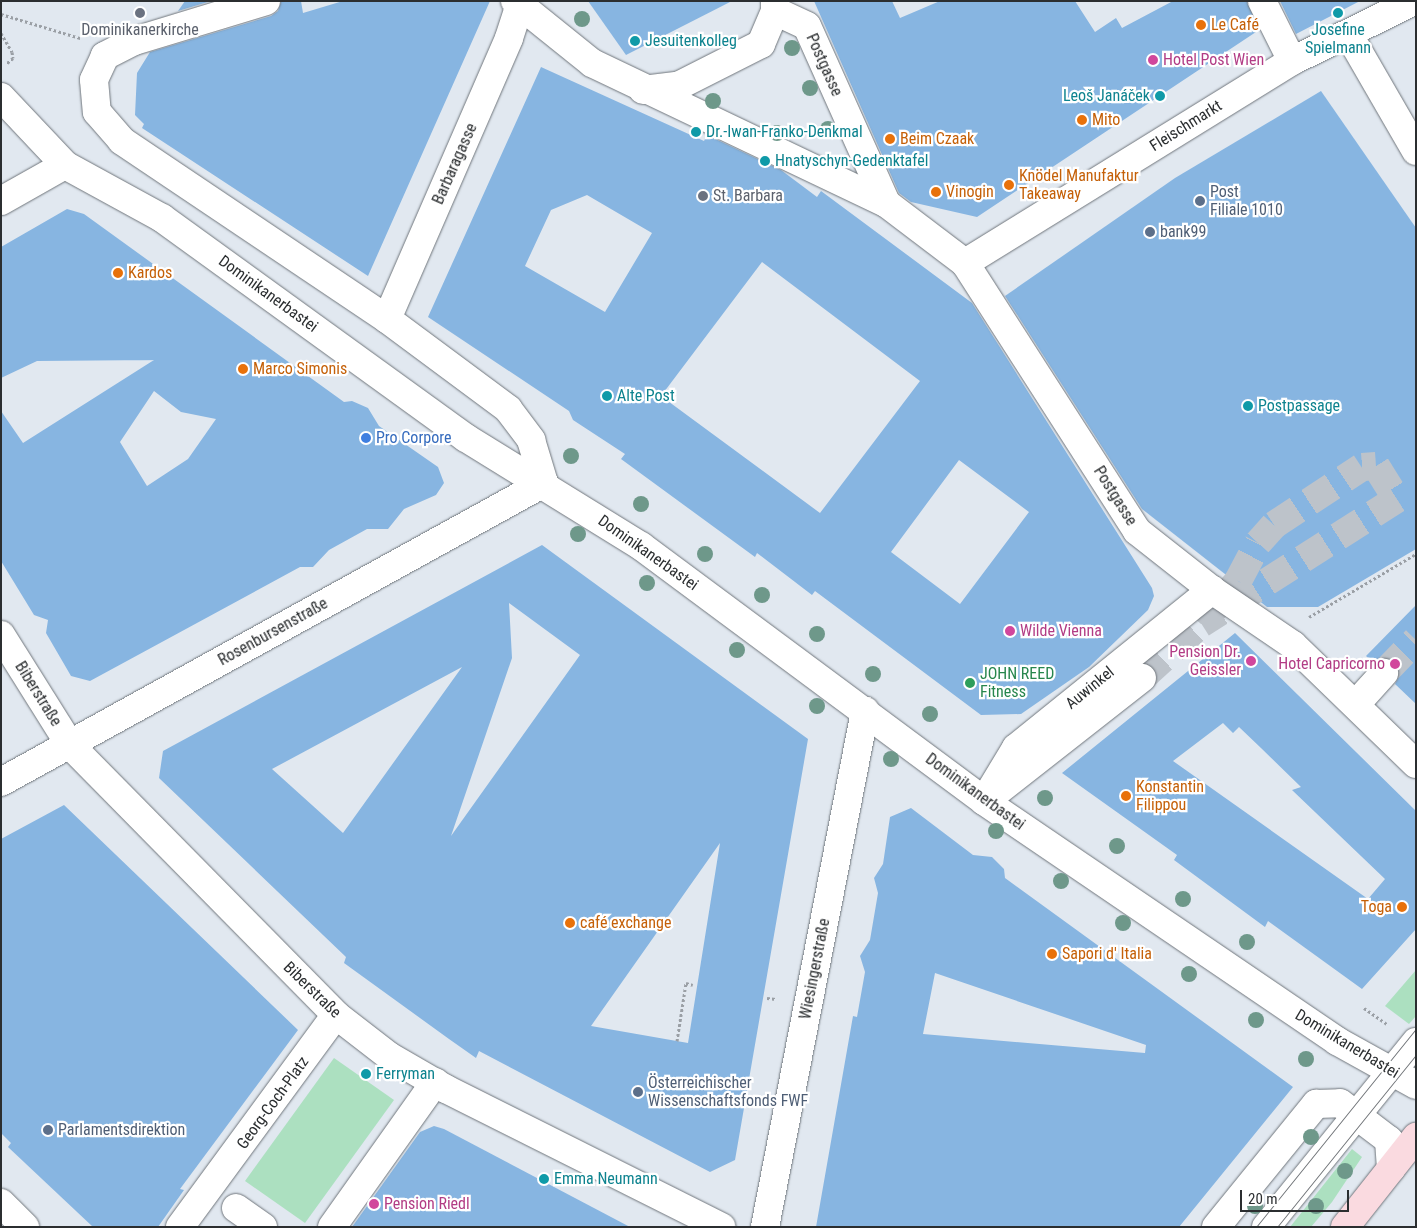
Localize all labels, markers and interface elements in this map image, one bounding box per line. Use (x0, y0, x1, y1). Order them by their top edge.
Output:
marker: Dominikanerkirche (134, 7, 146, 19)
marker: Josefine Spielmann (1332, 7, 1344, 19)
place label: Le Café (1211, 15, 1259, 35)
marker: Le Café (1195, 19, 1207, 31)
place label: Dominikanerkirche (81, 20, 199, 40)
place label: Josefine Spielmann (1305, 20, 1371, 58)
place label: Jesuitenkolleg (645, 31, 737, 51)
street label: Postgasse (802, 31, 846, 99)
marker: Jesuitenkolleg (629, 35, 641, 47)
place label: Hotel Post Wien (1163, 50, 1264, 70)
marker: Hotel Post Wien (1147, 54, 1159, 66)
place label: Leoš Janáček (1063, 86, 1150, 106)
marker: Leoš Janáček (1154, 90, 1166, 102)
street label: Fleischmarkt (1146, 96, 1226, 156)
place label: Mito (1092, 110, 1120, 130)
marker: Mito (1076, 114, 1088, 126)
street label: Barbaragasse (429, 120, 481, 208)
place label: Dr.-Iwan-Franko-Denkmal (706, 122, 863, 142)
marker: Dr.-Iwan-Franko-Denkmal (690, 126, 702, 138)
place label: Beim Czaak (900, 129, 974, 149)
marker: Beim Czaak (884, 133, 896, 145)
place label: Hnatyschyn-Gedenktafel (775, 151, 928, 171)
marker: Hnatyschyn-Gedenktafel (759, 155, 771, 167)
place label: Knödel Manufaktur Takeaway (1019, 166, 1139, 204)
marker: Knödel Manufaktur Takeaway (1003, 179, 1015, 191)
place label: Vinogin (946, 182, 994, 202)
place label: Post Filiale 1010 (1210, 182, 1283, 220)
place label: St. Barbara (713, 186, 783, 206)
marker: Vinogin (930, 186, 942, 198)
marker: St. Barbara (697, 190, 709, 202)
marker: Post Filiale 1010 (1194, 195, 1206, 207)
place label: bank99 (1160, 222, 1206, 242)
marker: bank99 (1144, 226, 1156, 238)
street label: Dominikanerbastei (215, 252, 321, 336)
place label: Kardos (128, 263, 172, 283)
marker: Kardos (112, 267, 124, 279)
place label: Marco Simonis (253, 359, 347, 379)
marker: Marco Simonis (237, 363, 249, 375)
place label: Alte Post (617, 386, 675, 406)
marker: Alte Post (601, 390, 613, 402)
place label: Postpassage (1258, 396, 1340, 416)
marker: Postpassage (1242, 400, 1254, 412)
place label: Pro Corpore (376, 428, 451, 448)
marker: Pro Corpore (360, 432, 372, 444)
street label: Postgasse (1089, 463, 1141, 529)
street label: Dominikanerbastei (594, 511, 702, 595)
street label: Rosenbursenstraße (215, 594, 331, 670)
place label: Wilde Vienna (1020, 621, 1102, 641)
marker: Wilde Vienna (1004, 625, 1016, 637)
place label: Pension Dr. Geissler (1169, 642, 1241, 680)
place label: Hotel Capricorno (1278, 654, 1385, 674)
marker: Pension Dr. Geissler (1245, 655, 1257, 667)
street label: Biberstraße (11, 658, 65, 730)
marker: Hotel Capricorno (1389, 658, 1401, 670)
street label: Auwinkel (1062, 663, 1118, 713)
place label: JOHN REED Fitness (980, 664, 1054, 702)
marker: JOHN REED Fitness (964, 677, 976, 689)
street label: Dominikanerbastei (922, 750, 1028, 834)
place label: Konstantin Filippou (1136, 777, 1204, 815)
marker: Konstantin Filippou (1120, 790, 1132, 802)
place label: Toga (1361, 897, 1392, 917)
marker: Toga (1396, 901, 1408, 913)
place label: café exchange (580, 913, 671, 933)
marker: café exchange (564, 917, 576, 929)
street label: Wiesingerstraße (796, 917, 834, 1021)
place label: Sapori d' Italia (1062, 944, 1152, 964)
marker: Sapori d' Italia (1046, 948, 1058, 960)
street label: Biberstraße (279, 958, 345, 1022)
street label: Dominikanerbastei (1291, 1005, 1403, 1083)
street label: Georg-Coch-Platz (233, 1053, 313, 1153)
place label: Ferryman (376, 1064, 435, 1084)
marker: Ferryman (360, 1068, 372, 1080)
place label: Österreichischer Wissenschaftsfonds FWF (648, 1073, 808, 1111)
marker: Österreichischer Wissenschaftsfonds FWF (632, 1086, 644, 1098)
place label: Parlamentsdirektion (58, 1120, 185, 1140)
marker: Parlamentsdirektion (42, 1124, 54, 1136)
place label: Emma Neumann (554, 1169, 658, 1189)
marker: Emma Neumann (538, 1173, 550, 1185)
scale bar (1242, 1180, 1351, 1212)
text: 20 m (1248, 1190, 1278, 1208)
place label: Pension Riedl (384, 1194, 470, 1214)
marker: Pension Riedl (368, 1198, 380, 1210)

